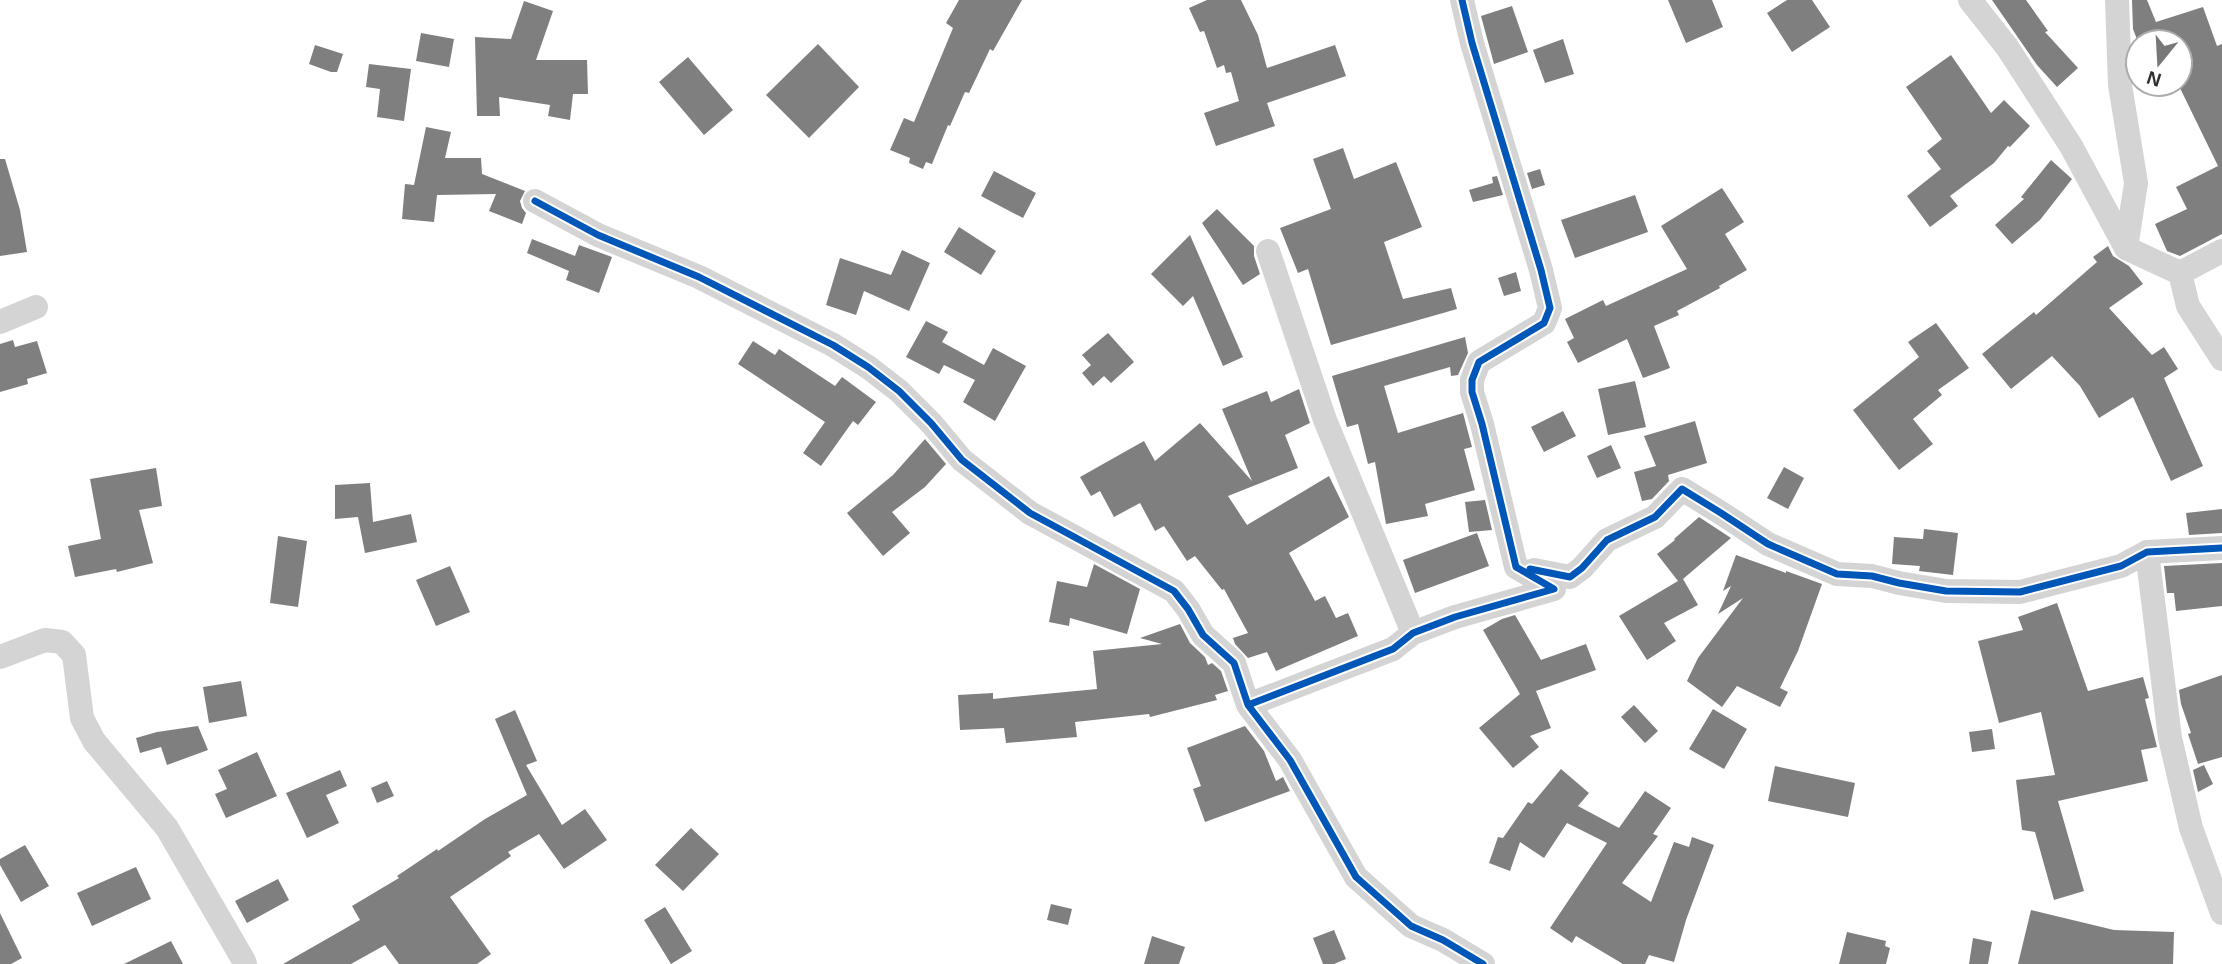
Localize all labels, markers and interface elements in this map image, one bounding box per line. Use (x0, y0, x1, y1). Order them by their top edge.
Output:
north arrow (2124, 28, 2194, 98)
text: N (2144, 67, 2164, 91)

